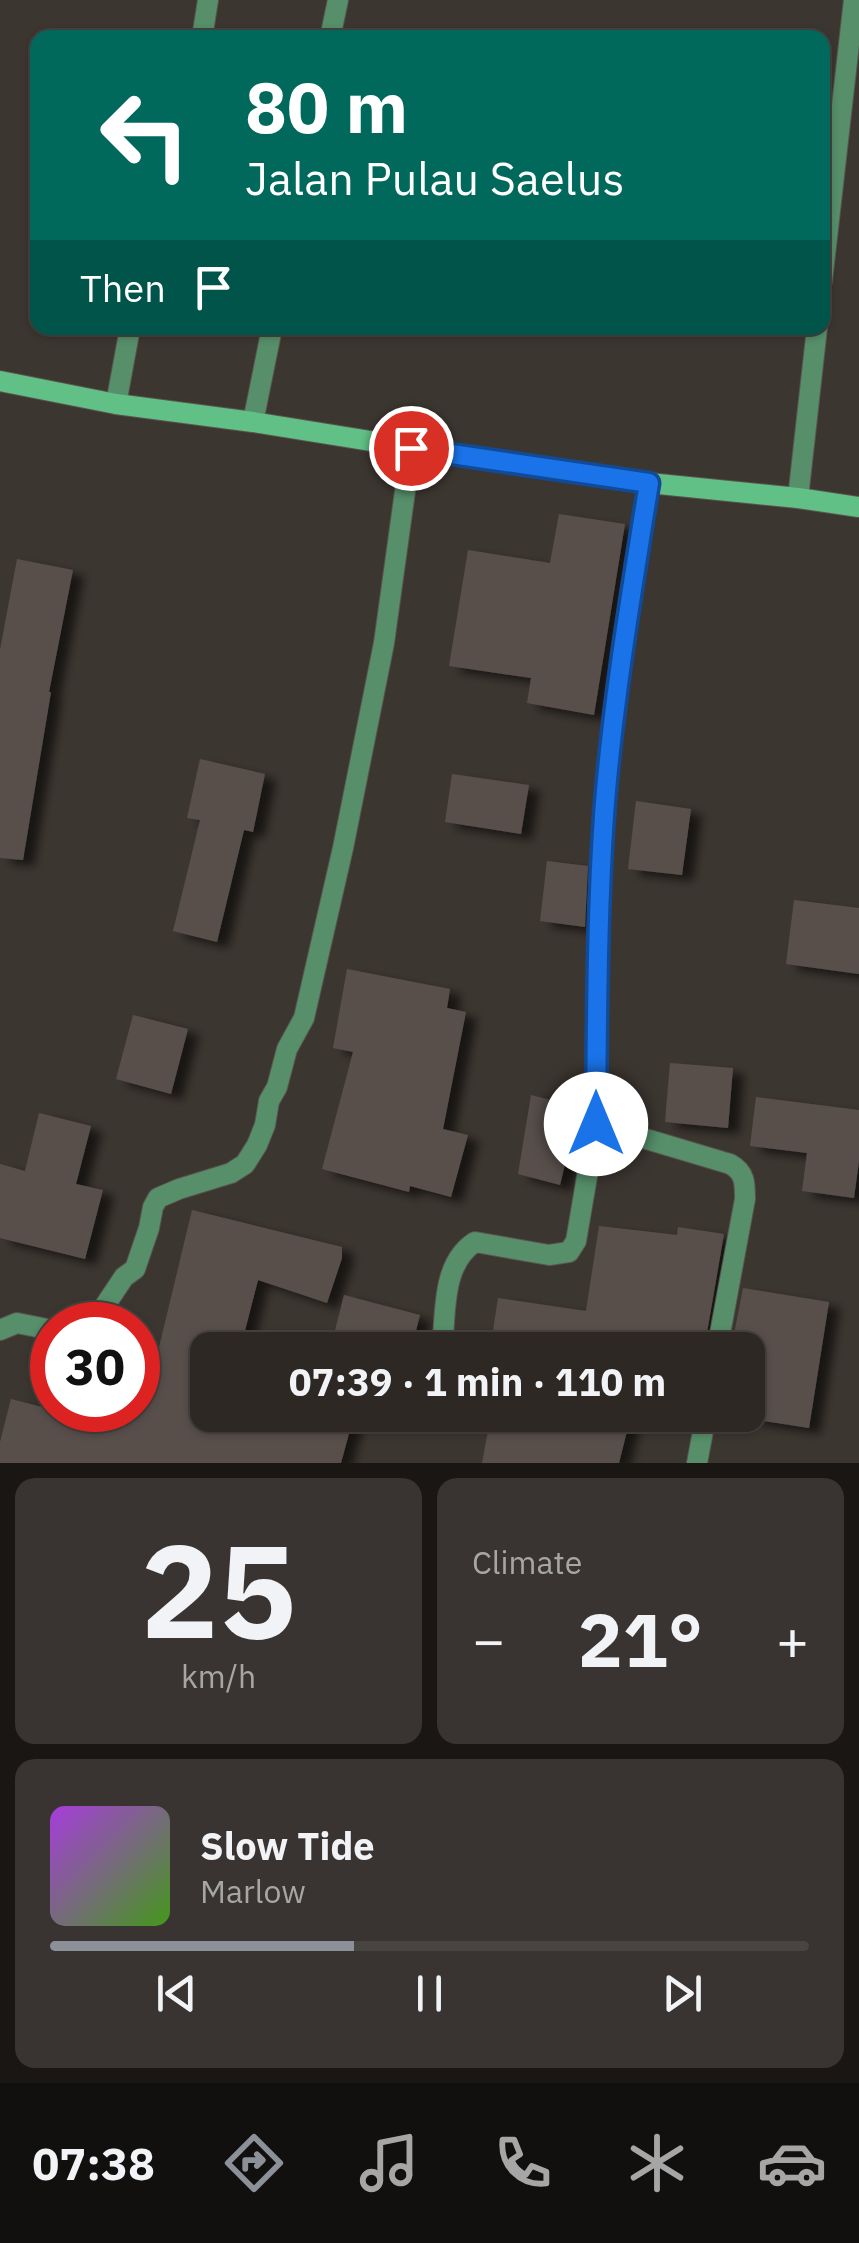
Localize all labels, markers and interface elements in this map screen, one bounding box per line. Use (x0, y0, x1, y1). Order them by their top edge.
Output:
text: 80 m (245, 61, 408, 152)
icon: left (80, 70, 210, 200)
text: Jalan Pulau Saelus (245, 149, 624, 207)
icon: arrive (186, 260, 241, 315)
text: Then (80, 263, 166, 312)
pin (369, 406, 454, 491)
icon: arrive (384, 421, 439, 476)
position arrow (544, 1072, 648, 1176)
speed limit sign: 30 (30, 1302, 160, 1432)
text: 07:39 · 1 min · 110 m (289, 1357, 666, 1406)
text: 25 (140, 1505, 297, 1674)
text: Climate (472, 1541, 582, 1583)
text: 21° (578, 1590, 703, 1688)
text: − (472, 1604, 505, 1675)
text: + (776, 1604, 809, 1675)
text: km/h (181, 1655, 256, 1697)
text: Slow Tide (200, 1821, 375, 1870)
text: Marlow (200, 1870, 306, 1912)
icon: previous (149, 1966, 204, 2021)
icon: pause (402, 1966, 457, 2021)
icon: next (655, 1966, 710, 2021)
icon: directions (219, 2128, 289, 2198)
icon: music (354, 2128, 424, 2198)
icon: phone (488, 2128, 558, 2198)
icon: climate (622, 2128, 692, 2198)
icon: car (757, 2128, 827, 2198)
text: 07:38 (32, 2134, 155, 2192)

